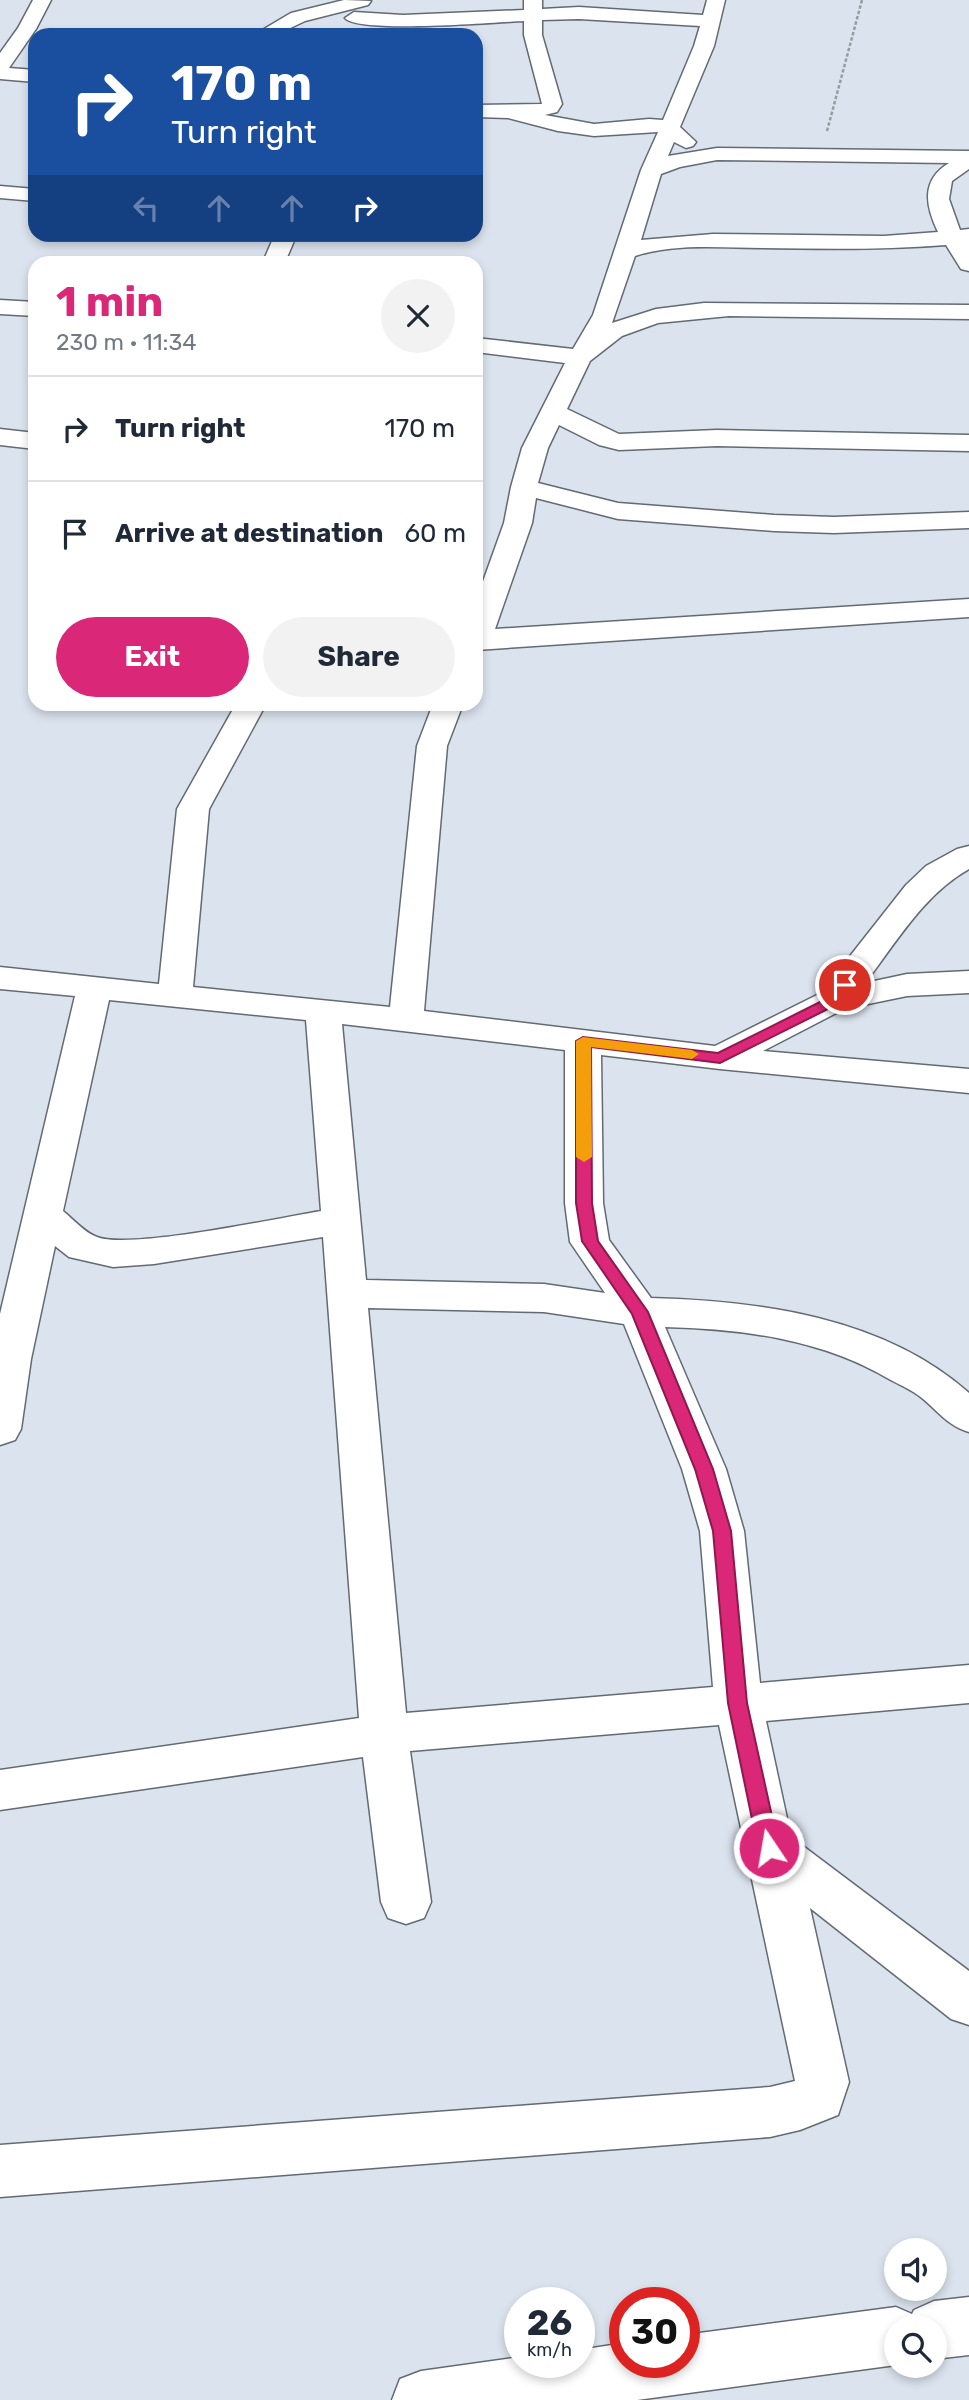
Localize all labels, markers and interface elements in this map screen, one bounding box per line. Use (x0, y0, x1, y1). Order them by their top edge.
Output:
text: 170 m (171, 54, 312, 112)
icon: right (56, 56, 147, 147)
text: Turn right (171, 113, 316, 151)
icon: left (127, 189, 165, 227)
icon: ahead (200, 189, 238, 227)
icon: ahead (273, 189, 311, 227)
icon: right (346, 189, 384, 227)
text: 1 min (56, 277, 163, 327)
button: close (381, 279, 455, 353)
text: 230 m · 11:34 (56, 328, 197, 356)
icon: right (56, 410, 94, 448)
text: Turn right (115, 413, 245, 444)
text: 170 m (385, 413, 455, 444)
icon: arrive (56, 515, 94, 553)
text: Arrive at destination (115, 518, 383, 549)
text: 60 m (404, 518, 466, 549)
button: Exit (56, 617, 249, 697)
button: Share (263, 617, 455, 697)
pin (815, 955, 875, 1015)
icon: arrive (826, 966, 864, 1004)
position arrow (732, 1811, 806, 1885)
map controls (884, 2238, 947, 2378)
button: sound (884, 2238, 947, 2301)
speed limit sign: 30 (609, 2287, 700, 2378)
text: 26 (527, 2302, 572, 2344)
button: search (884, 2315, 947, 2378)
text: km/h (527, 2339, 572, 2361)

